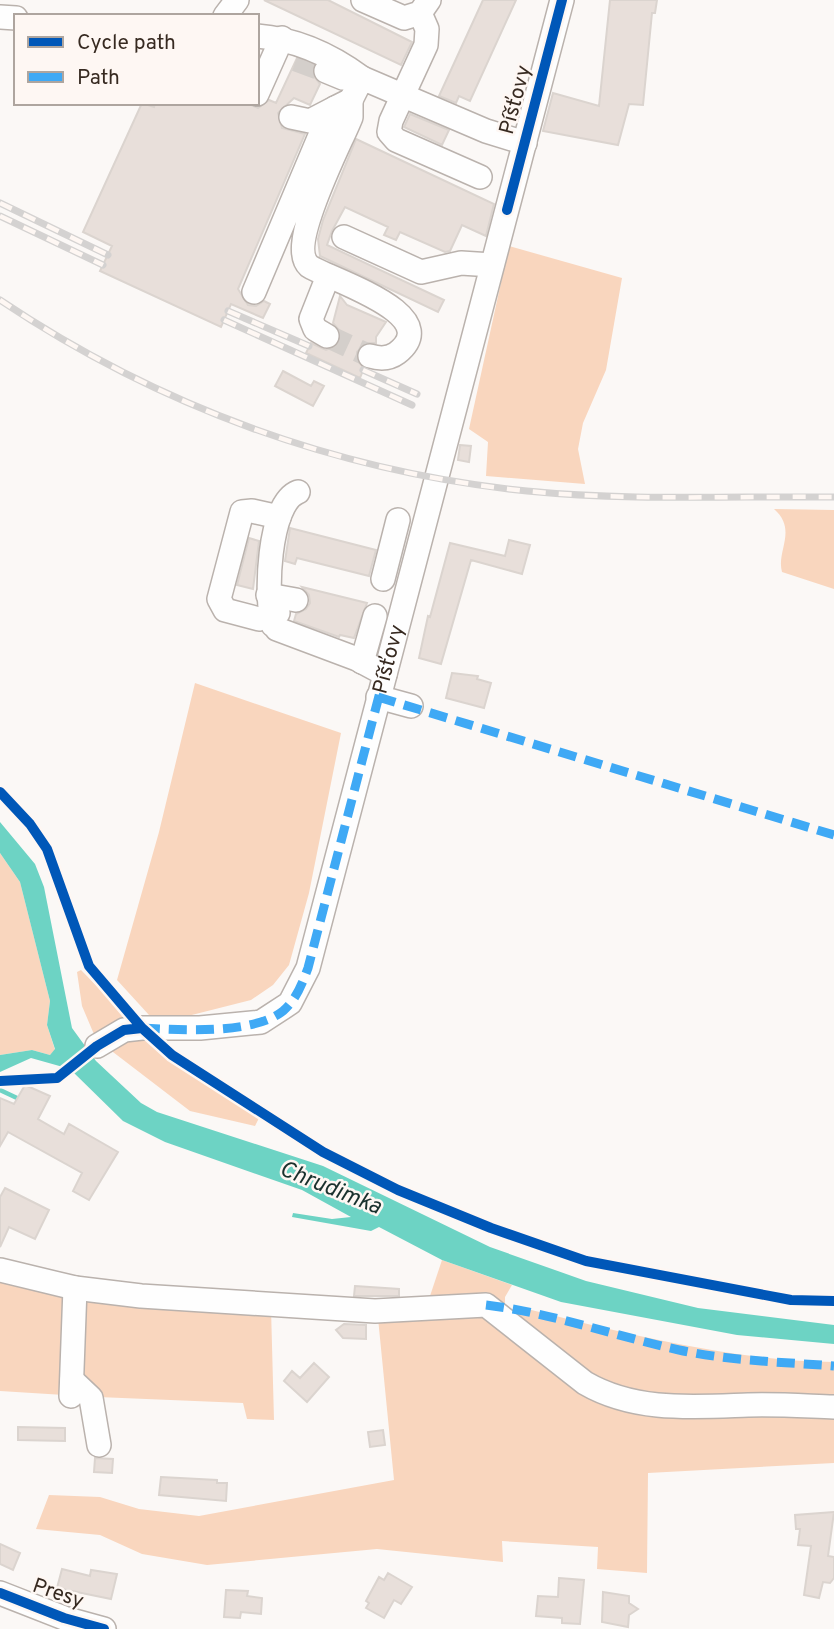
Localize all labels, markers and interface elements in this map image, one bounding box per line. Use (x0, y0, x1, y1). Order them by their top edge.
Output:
legend (14, 14, 259, 105)
text: Cycle path (77, 30, 176, 57)
street label: Píšťovy (494, 62, 538, 138)
text: Path (77, 65, 120, 92)
street label: Píšťovy (367, 622, 411, 697)
water label: Chrudimka (275, 1155, 385, 1223)
street label: Presy (29, 1573, 87, 1615)

